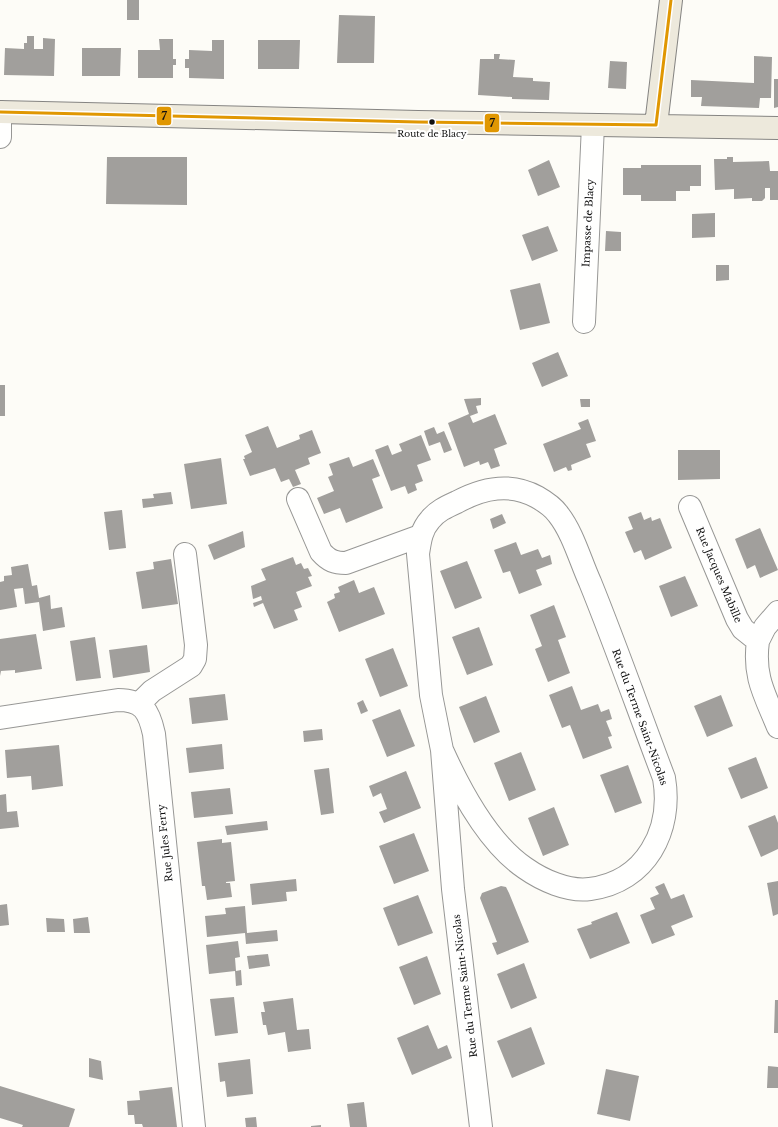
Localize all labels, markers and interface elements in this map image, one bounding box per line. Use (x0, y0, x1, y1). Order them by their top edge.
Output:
line badge: 7 (156, 106, 172, 126)
text: 7 (161, 109, 167, 123)
line badge: 7 (484, 113, 500, 133)
text: 7 (489, 116, 495, 130)
marker: Route de Blacy (427, 117, 437, 127)
place label: Route de Blacy (397, 128, 467, 139)
street label: Impasse de Blacy (579, 178, 597, 268)
street label: Rue Jacques Mabille (693, 525, 745, 625)
street label: Rue du Terme Saint-Nicolas (609, 647, 671, 787)
street label: Rue Jules Ferry (154, 803, 176, 882)
street label: Rue du Terme Saint-Nicolas (450, 913, 480, 1058)

